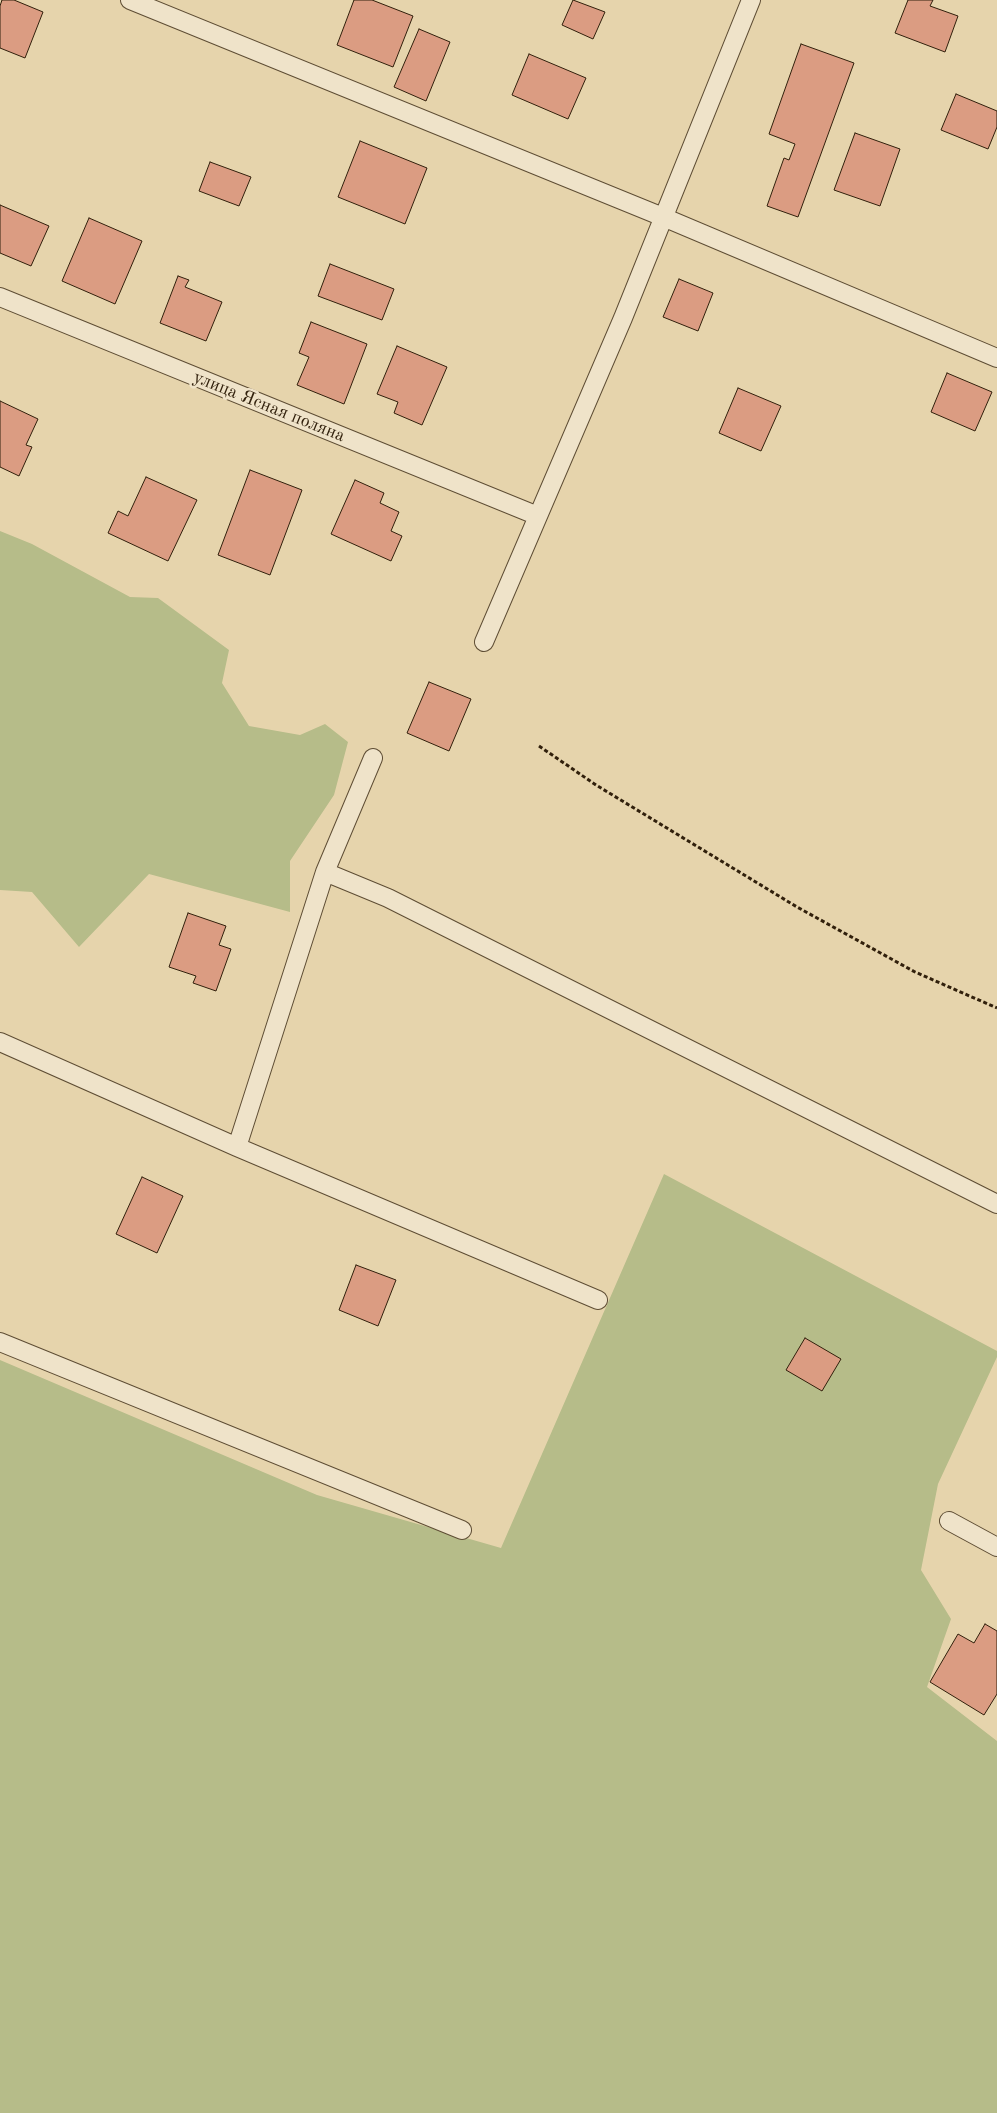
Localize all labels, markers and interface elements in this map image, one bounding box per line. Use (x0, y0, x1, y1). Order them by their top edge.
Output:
street label: улица Ясная поляна (190, 367, 348, 447)

